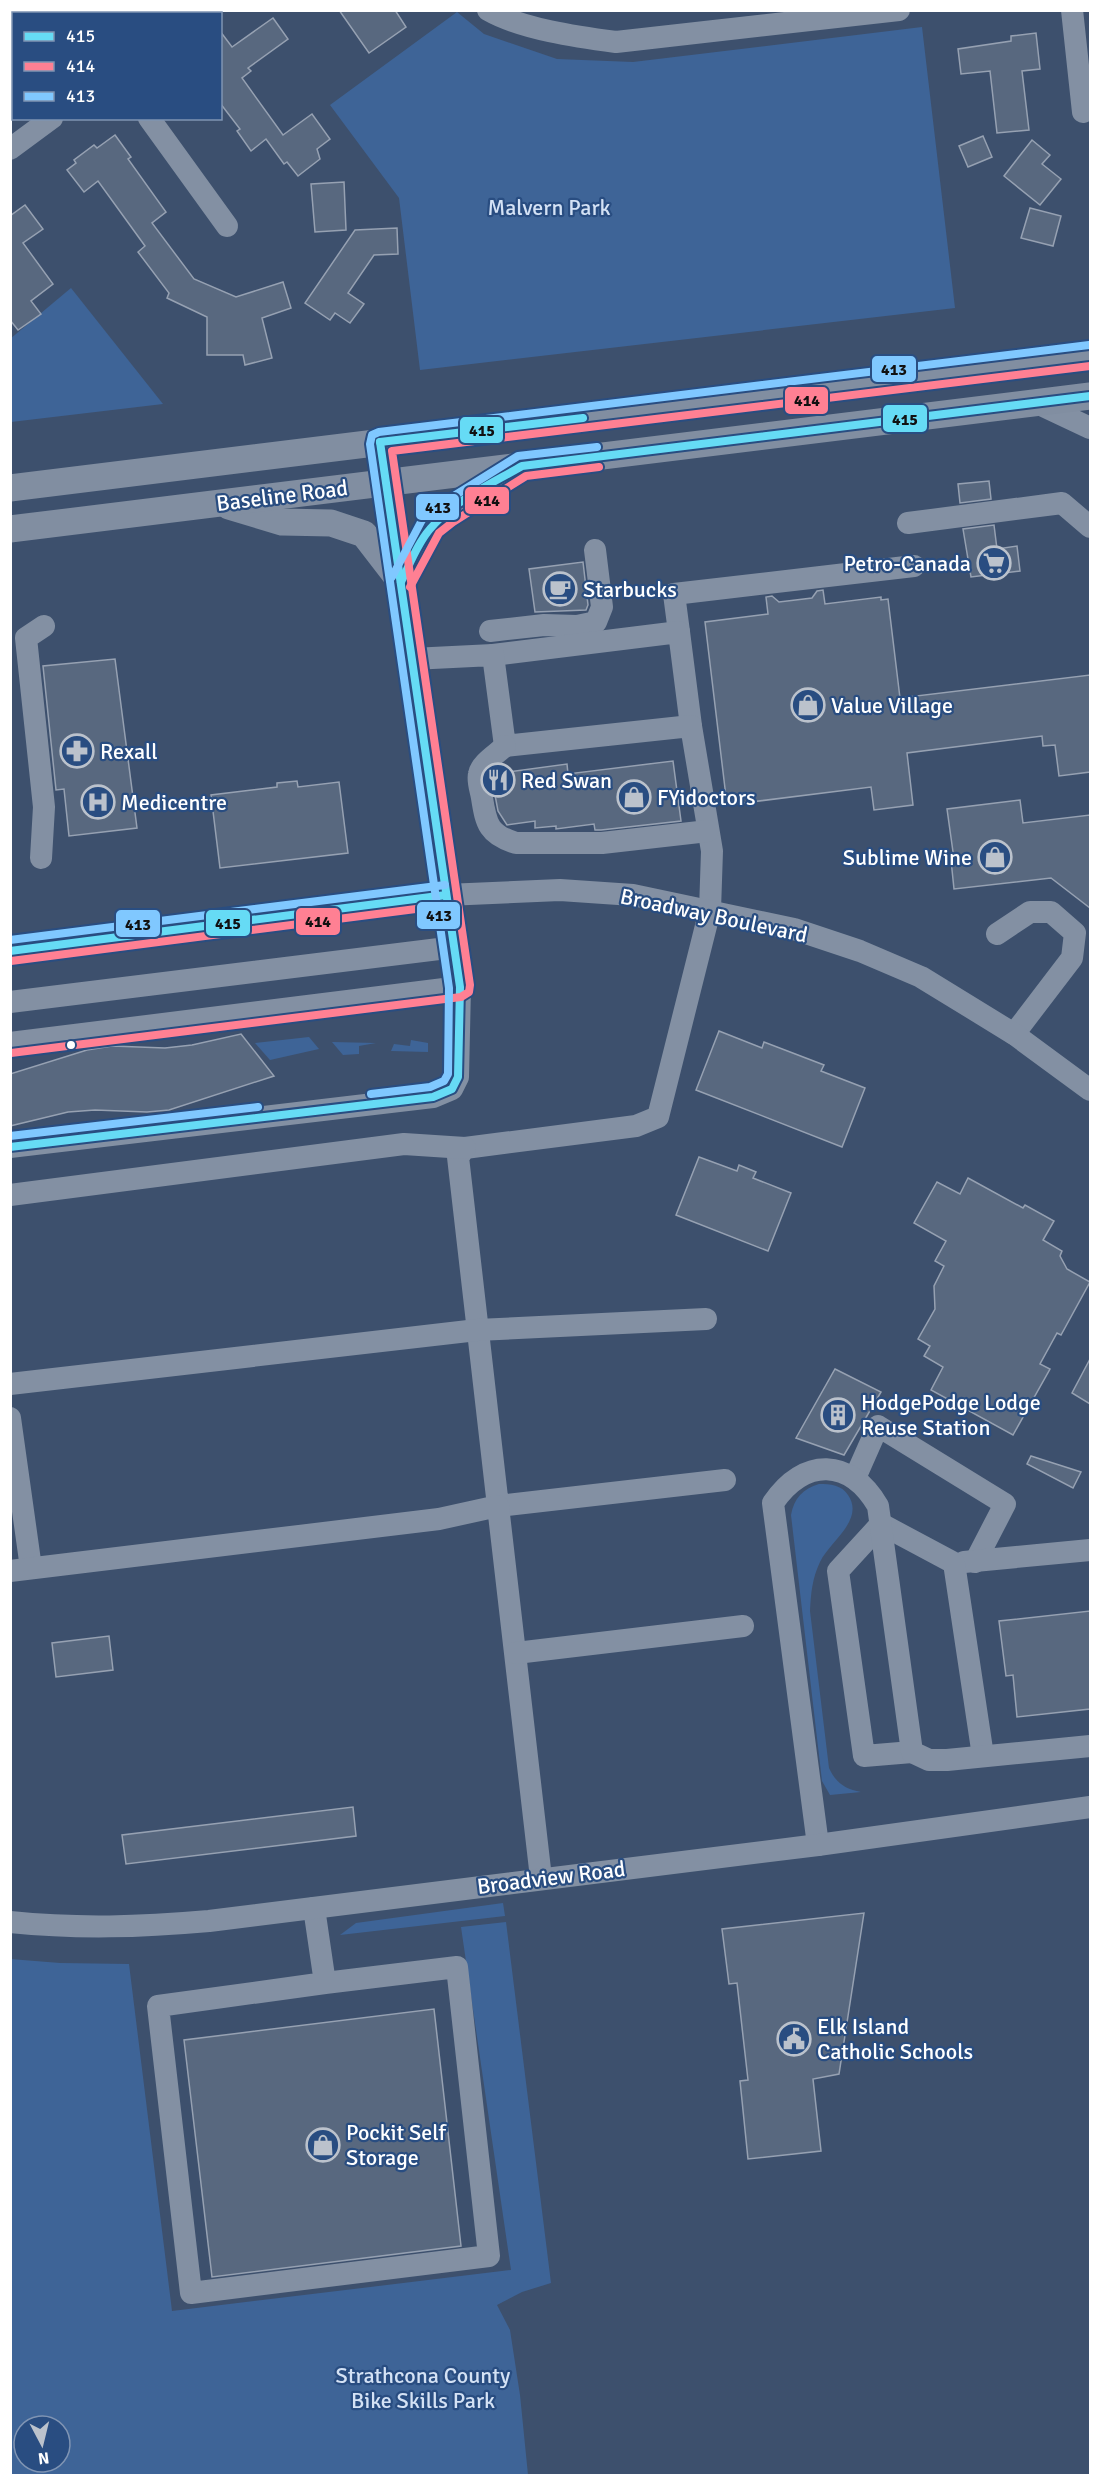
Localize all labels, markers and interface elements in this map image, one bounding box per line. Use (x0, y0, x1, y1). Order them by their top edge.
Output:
legend (12, 12, 222, 120)
text: 415 (66, 25, 95, 47)
text: 414 (66, 55, 95, 77)
text: 413 (66, 85, 95, 107)
park label: Malvern Park (487, 194, 611, 221)
line badge: 413 (871, 355, 917, 383)
text: 413 (881, 360, 907, 380)
line badge: 414 (784, 386, 829, 415)
text: 414 (794, 391, 820, 411)
line badge: 415 (882, 404, 928, 433)
text: 415 (892, 410, 918, 430)
line badge: 415 (459, 416, 504, 444)
text: 415 (469, 421, 495, 441)
street label: Baseline Road (215, 474, 349, 517)
line badge: 414 (464, 486, 510, 515)
text: 414 (474, 491, 500, 511)
line badge: 413 (415, 493, 460, 521)
text: 413 (425, 498, 451, 518)
supermarket icon: Petro-Canada (976, 545, 1012, 581)
place label: Petro-Canada (843, 550, 971, 577)
cafe icon: Starbucks (542, 571, 578, 607)
place label: Starbucks (583, 576, 677, 603)
shop icon: Value Village (790, 687, 826, 723)
place label: Value Village (831, 692, 953, 719)
pharmacy icon: Rexall (59, 733, 95, 769)
place label: Rexall (100, 738, 158, 765)
restaurant icon: Red Swan (480, 762, 516, 798)
place label: Red Swan (521, 767, 612, 794)
shop icon: FYidoctors (616, 779, 652, 815)
hospital icon: Medicentre (80, 784, 116, 820)
place label: FYidoctors (657, 784, 756, 811)
place label: Medicentre (121, 789, 227, 816)
shop icon: Sublime Wine (977, 839, 1013, 875)
place label: Sublime Wine (843, 844, 972, 871)
street label: Broadway Boulevard (618, 882, 810, 949)
line badge: 413 (416, 901, 461, 930)
text: 413 (426, 906, 452, 926)
line badge: 414 (295, 907, 341, 936)
line badge: 413 (115, 909, 161, 938)
line badge: 415 (205, 909, 251, 937)
text: 414 (305, 912, 331, 932)
text: 415 (215, 914, 241, 934)
text: 413 (125, 915, 151, 935)
unlabelled marker (65, 1039, 77, 1051)
place label: HodgePodge Lodge Reuse Station (861, 1389, 1041, 1441)
building icon: HodgePodge Lodge Reuse Station (820, 1397, 856, 1433)
street label: Broadview Road (475, 1855, 627, 1900)
place label: Elk Island Catholic Schools (817, 2013, 973, 2065)
public building icon: Elk Island Catholic Schools (776, 2021, 812, 2057)
place label: Pockit Self Storage (346, 2119, 448, 2171)
shop icon: Pockit Self Storage (305, 2127, 341, 2163)
park label: Strathcona County Bike Skills Park (336, 2362, 511, 2414)
north arrow (12, 2414, 72, 2474)
text: N (37, 2447, 50, 2468)

